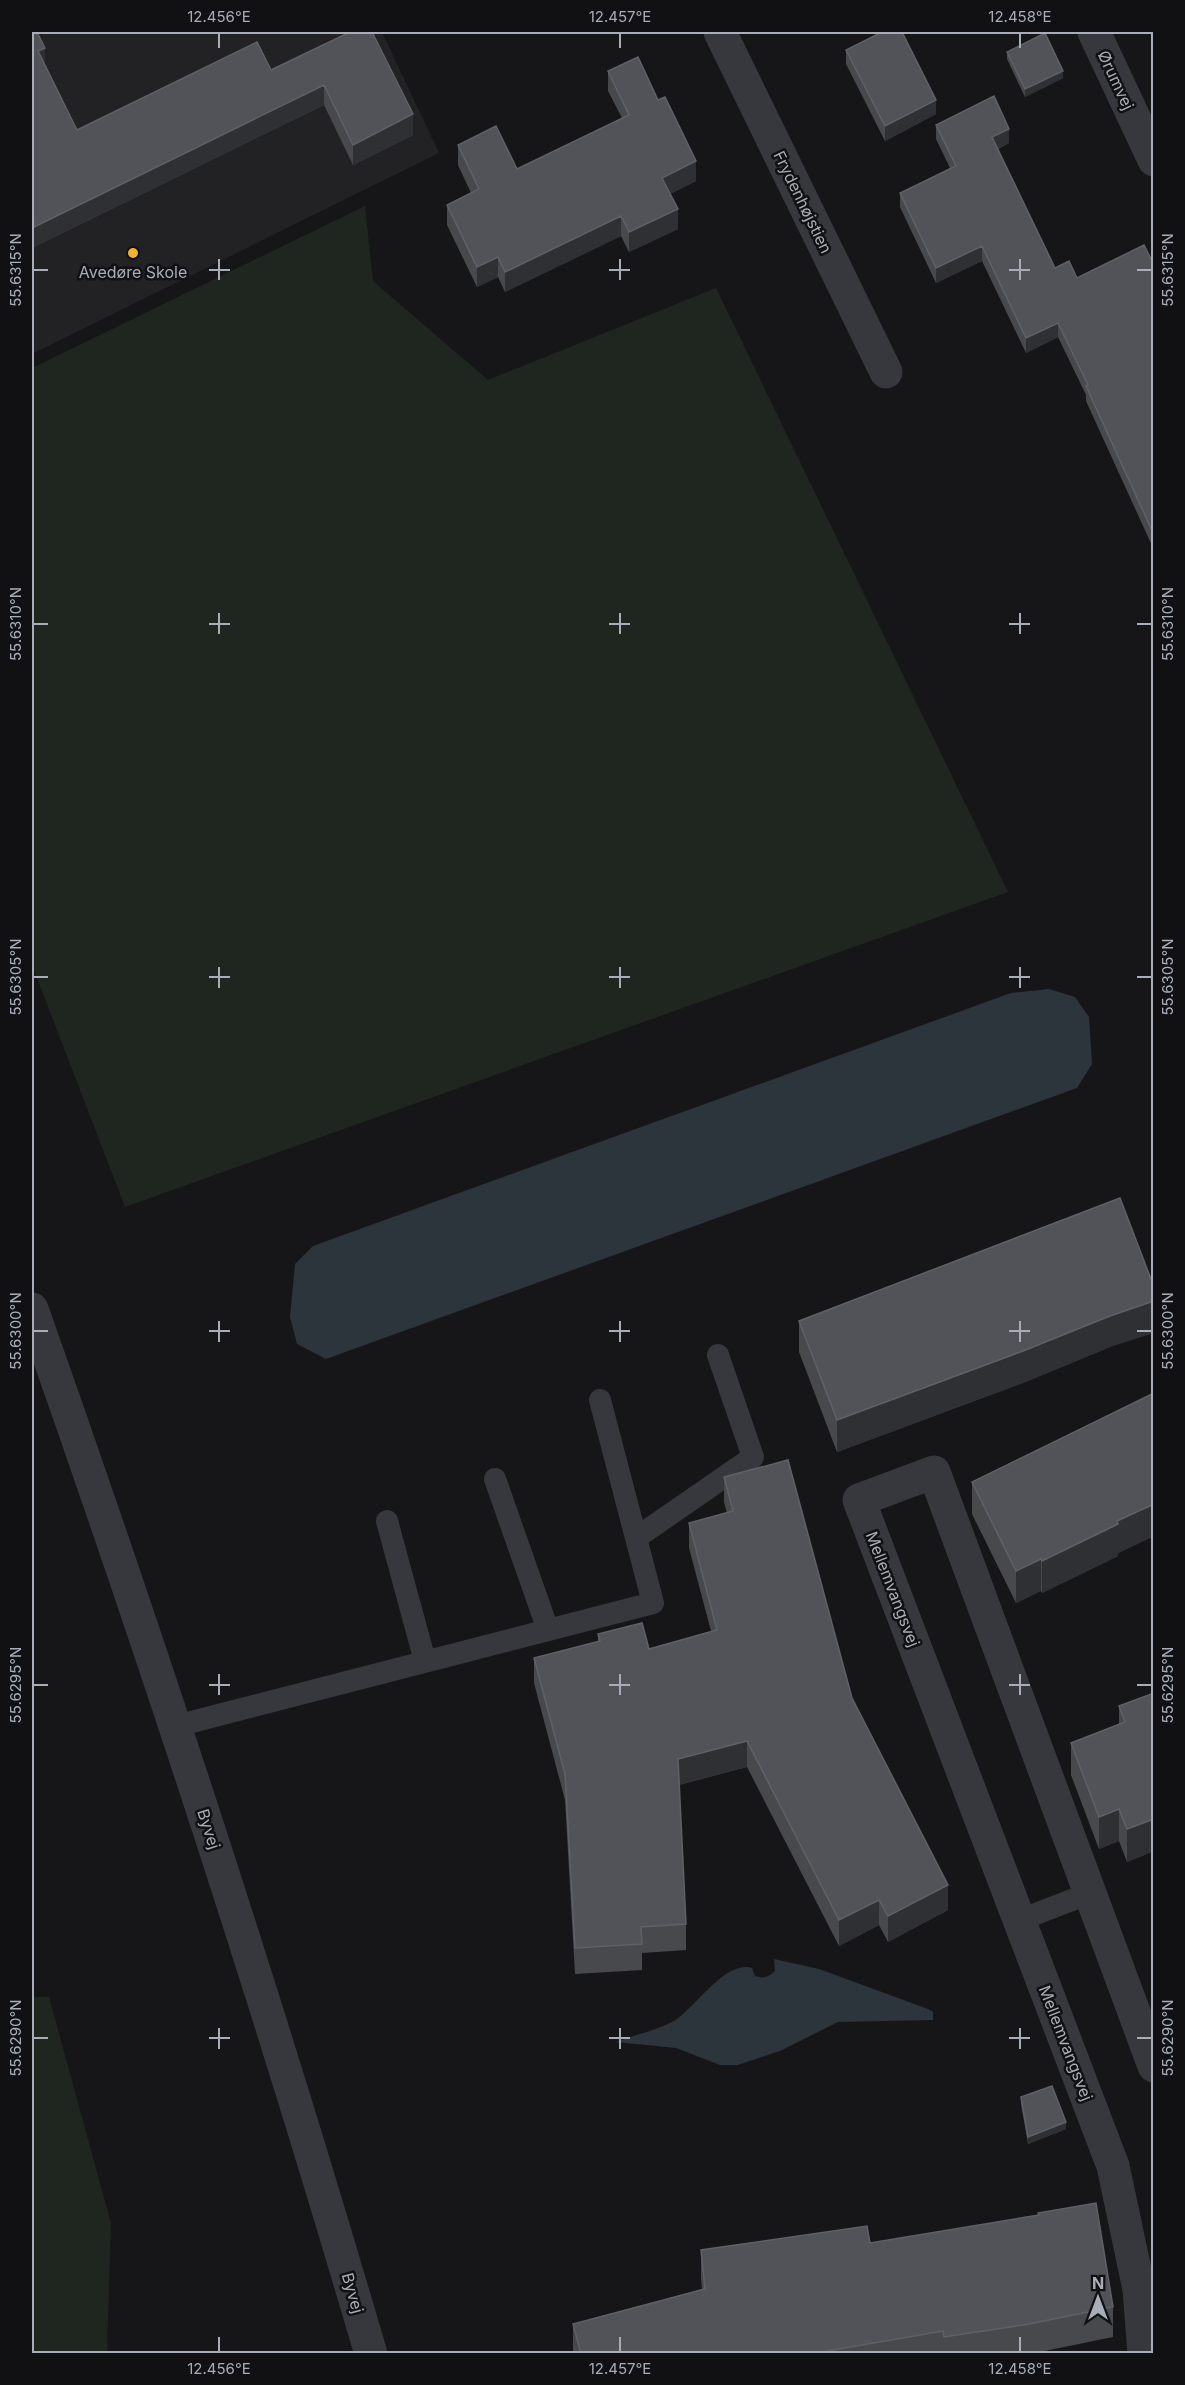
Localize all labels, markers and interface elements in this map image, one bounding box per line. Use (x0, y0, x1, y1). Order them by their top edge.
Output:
text: 12.456°E (187, 7, 251, 26)
text: 12.457°E (589, 7, 651, 26)
text: 12.458°E (988, 7, 1052, 26)
street label: Ørumvej (1094, 47, 1138, 113)
street label: Frydenhøjstien (770, 147, 836, 257)
text: 55.6315°N (6, 233, 25, 307)
text: 55.6315°N (1158, 233, 1177, 307)
marker: Avedøre Skole (126, 246, 140, 260)
place label: Avedøre Skole (79, 262, 187, 282)
text: 55.6310°N (6, 587, 25, 661)
text: 55.6310°N (1158, 587, 1177, 661)
text: 55.6305°N (6, 938, 25, 1016)
text: 55.6305°N (1158, 938, 1177, 1016)
text: 55.6300°N (6, 1292, 25, 1370)
text: 55.6300°N (1158, 1292, 1177, 1370)
street label: Mellemvangsvej (862, 1528, 924, 1650)
text: 55.6295°N (6, 1647, 25, 1723)
text: 55.6295°N (1158, 1647, 1177, 1723)
street label: Byvej (193, 1806, 225, 1852)
street label: Mellemvangsvej (1035, 1982, 1097, 2104)
text: 55.6290°N (6, 1999, 25, 2077)
text: 55.6290°N (1158, 1999, 1177, 2077)
north arrow (1068, 2268, 1128, 2328)
street label: Byvej (338, 2270, 368, 2316)
text: N (1092, 2273, 1104, 2293)
text: 12.456°E (187, 2359, 251, 2378)
text: 12.457°E (589, 2359, 651, 2378)
text: 12.458°E (988, 2359, 1052, 2378)

